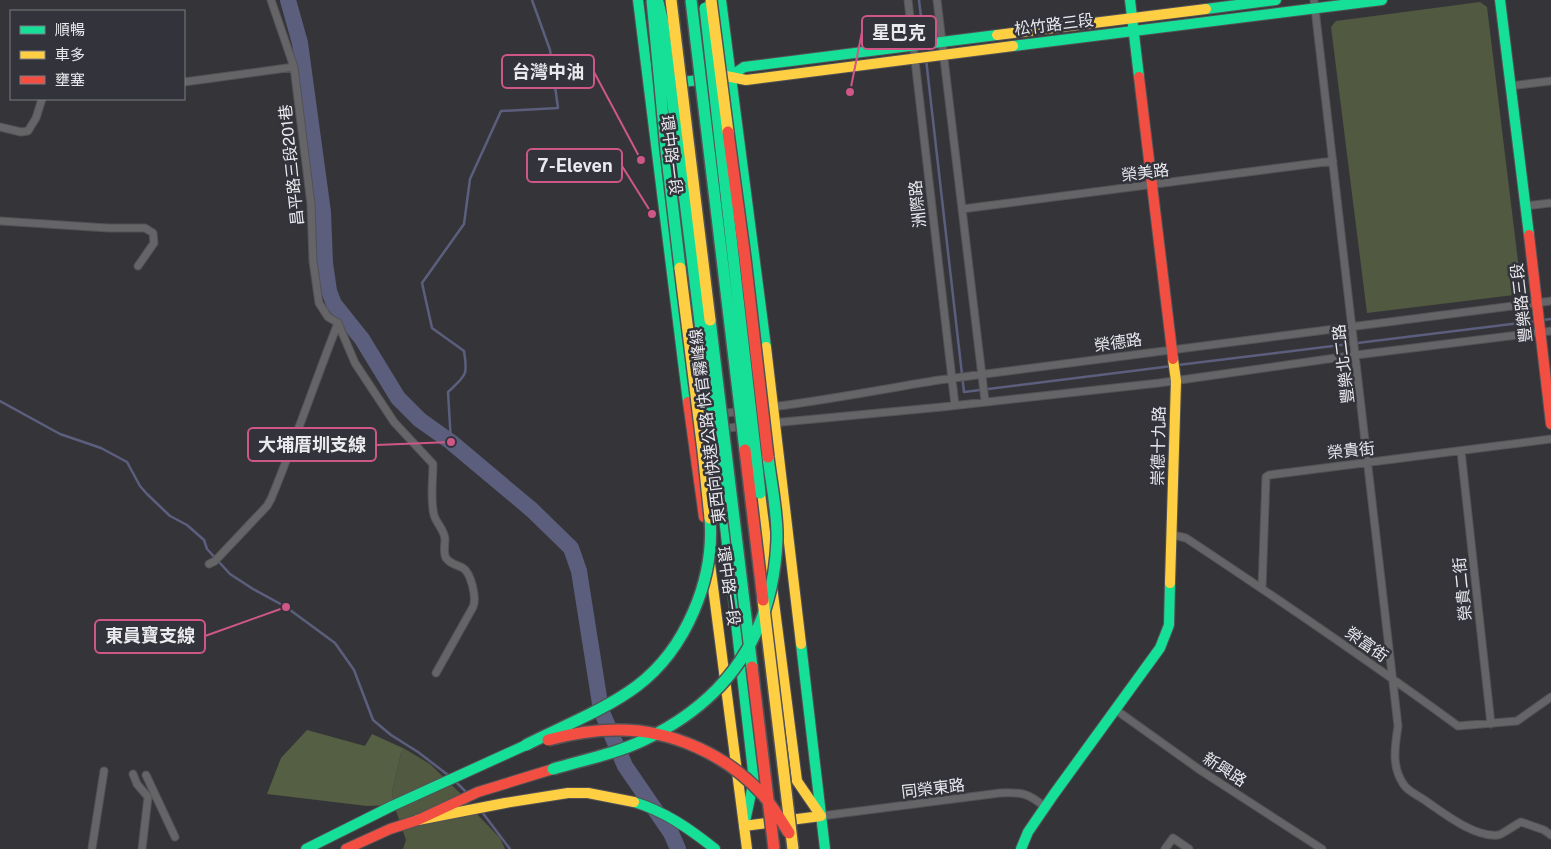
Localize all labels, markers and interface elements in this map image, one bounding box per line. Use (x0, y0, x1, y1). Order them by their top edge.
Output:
legend (10, 10, 185, 100)
street label: 松竹路三段 (1013, 10, 1095, 39)
callout: 星巴克 (862, 16, 936, 49)
text: 順暢 (55, 21, 85, 38)
text: 星巴克 (872, 22, 926, 43)
text: 車多 (55, 46, 85, 63)
callout: 台灣中油 (502, 55, 594, 88)
text: 台灣中油 (512, 61, 584, 82)
text: 壅塞 (55, 71, 85, 88)
street label: 昌平路三段201巷 (276, 103, 307, 227)
street label: 環中路一段 (657, 114, 686, 196)
callout: 7-Eleven (527, 149, 622, 182)
text: 7-Eleven (537, 155, 613, 176)
street label: 榮美路 (1120, 160, 1170, 185)
street label: 洲際路 (906, 179, 929, 229)
street label: 豐樂路三段 (1507, 262, 1536, 344)
street label: 豐樂北二路 (1329, 323, 1358, 405)
street label: 東西向快速公路 快官霧峰線 (686, 328, 729, 524)
street label: 榮德路 (1093, 330, 1143, 355)
street label: 崇德十九路 (1148, 406, 1169, 486)
callout: 大埔厝圳支線 (248, 428, 376, 461)
text: 大埔厝圳支線 (258, 434, 366, 455)
street label: 榮貴街 (1326, 439, 1376, 462)
street label: 環中路一段 (714, 545, 743, 627)
street label: 榮貴二街 (1450, 556, 1475, 622)
callout: 東員寶支線 (95, 620, 205, 653)
street label: 榮富街 (1342, 623, 1392, 666)
text: 東員寶支線 (105, 625, 195, 646)
street label: 新興路 (1199, 748, 1250, 790)
street label: 同榮東路 (900, 775, 966, 802)

